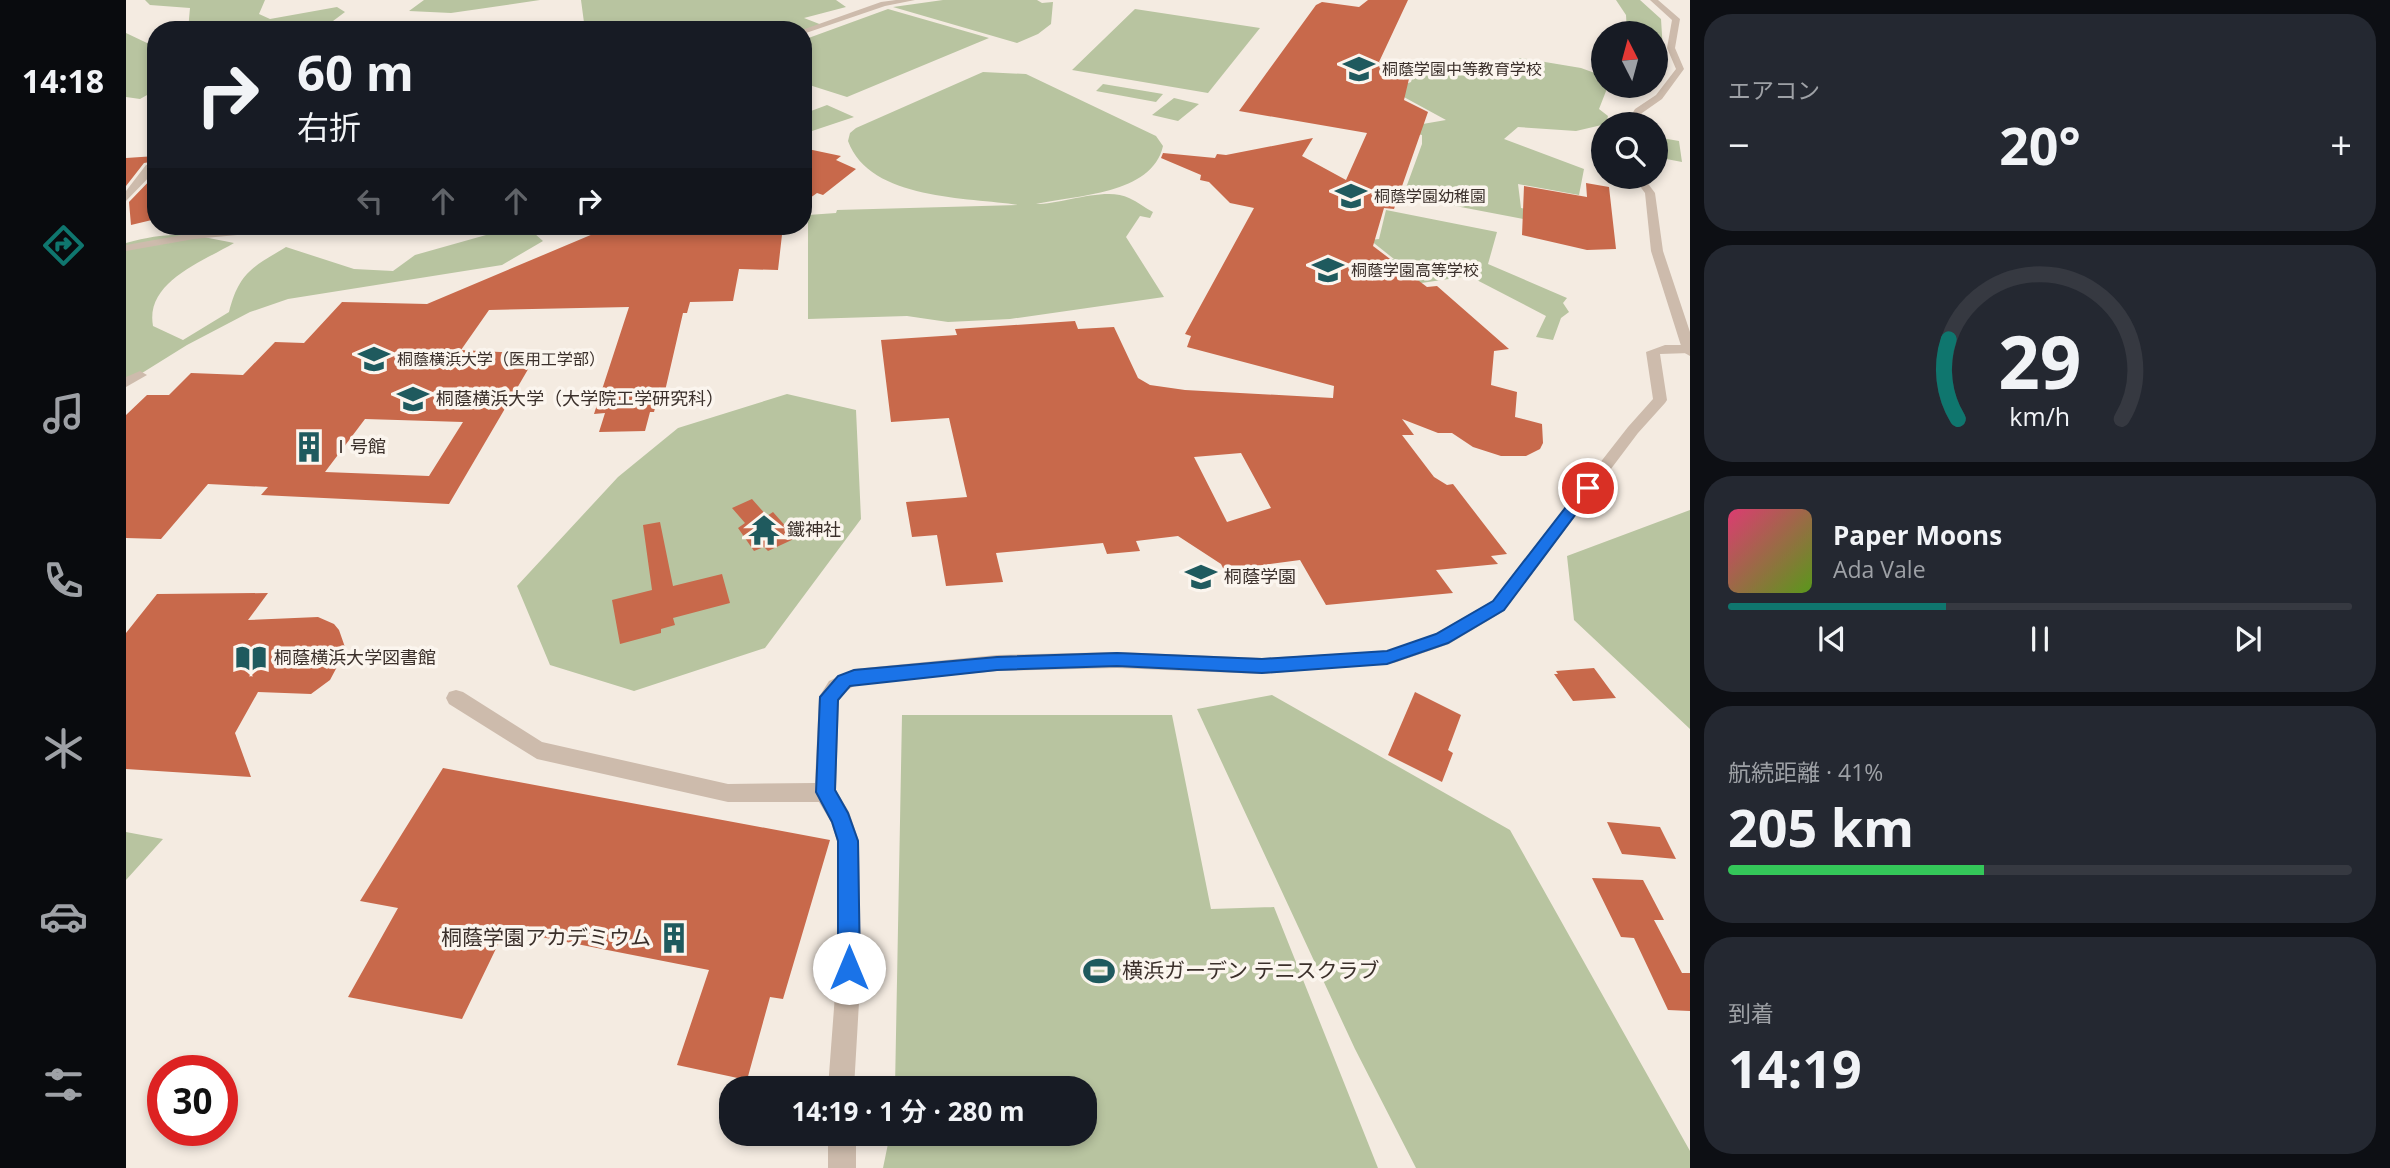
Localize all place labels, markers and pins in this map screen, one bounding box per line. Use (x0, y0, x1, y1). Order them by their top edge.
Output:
school or university icon: 桐蔭学園中等教育学校 (1342, 52, 1376, 86)
place label: 桐蔭学園中等教育学校 (1382, 58, 1542, 80)
school or university icon: 桐蔭学園幼稚園 (1334, 179, 1368, 213)
place label: 桐蔭学園幼稚園 (1374, 185, 1486, 207)
school or university icon: 桐蔭学園高等学校 (1311, 253, 1345, 287)
place label: 桐蔭学園高等学校 (1351, 259, 1479, 281)
school or university icon: 桐蔭横浜大学（医用工学部） (357, 342, 391, 376)
place label: 桐蔭横浜大学（医用工学部） (397, 348, 605, 370)
school or university icon: 桐蔭横浜大学（大学院工学研究科） (396, 382, 430, 416)
place label: 桐蔭横浜大学（大学院工学研究科） (436, 386, 724, 410)
building icon: Ⅰ号館 (292, 430, 326, 464)
place label: Ⅰ号館 (332, 434, 386, 458)
pin (1558, 458, 1618, 518)
temple icon: 鐵神社 (747, 513, 781, 547)
place label: 鐵神社 (787, 517, 841, 541)
school or university icon: 桐蔭学園 (1184, 560, 1218, 594)
place label: 桐蔭学園 (1224, 564, 1296, 588)
library icon: 桐蔭横浜大学図書館 (234, 641, 268, 675)
place label: 桐蔭横浜大学図書館 (274, 645, 436, 669)
building icon: 桐蔭学園アカデミウム (657, 921, 691, 955)
place label: 桐蔭学園アカデミウム (441, 923, 651, 951)
sports icon: 横浜ガーデン テニスクラブ (1082, 954, 1116, 988)
place label: 横浜ガーデン テニスクラブ (1122, 956, 1379, 984)

